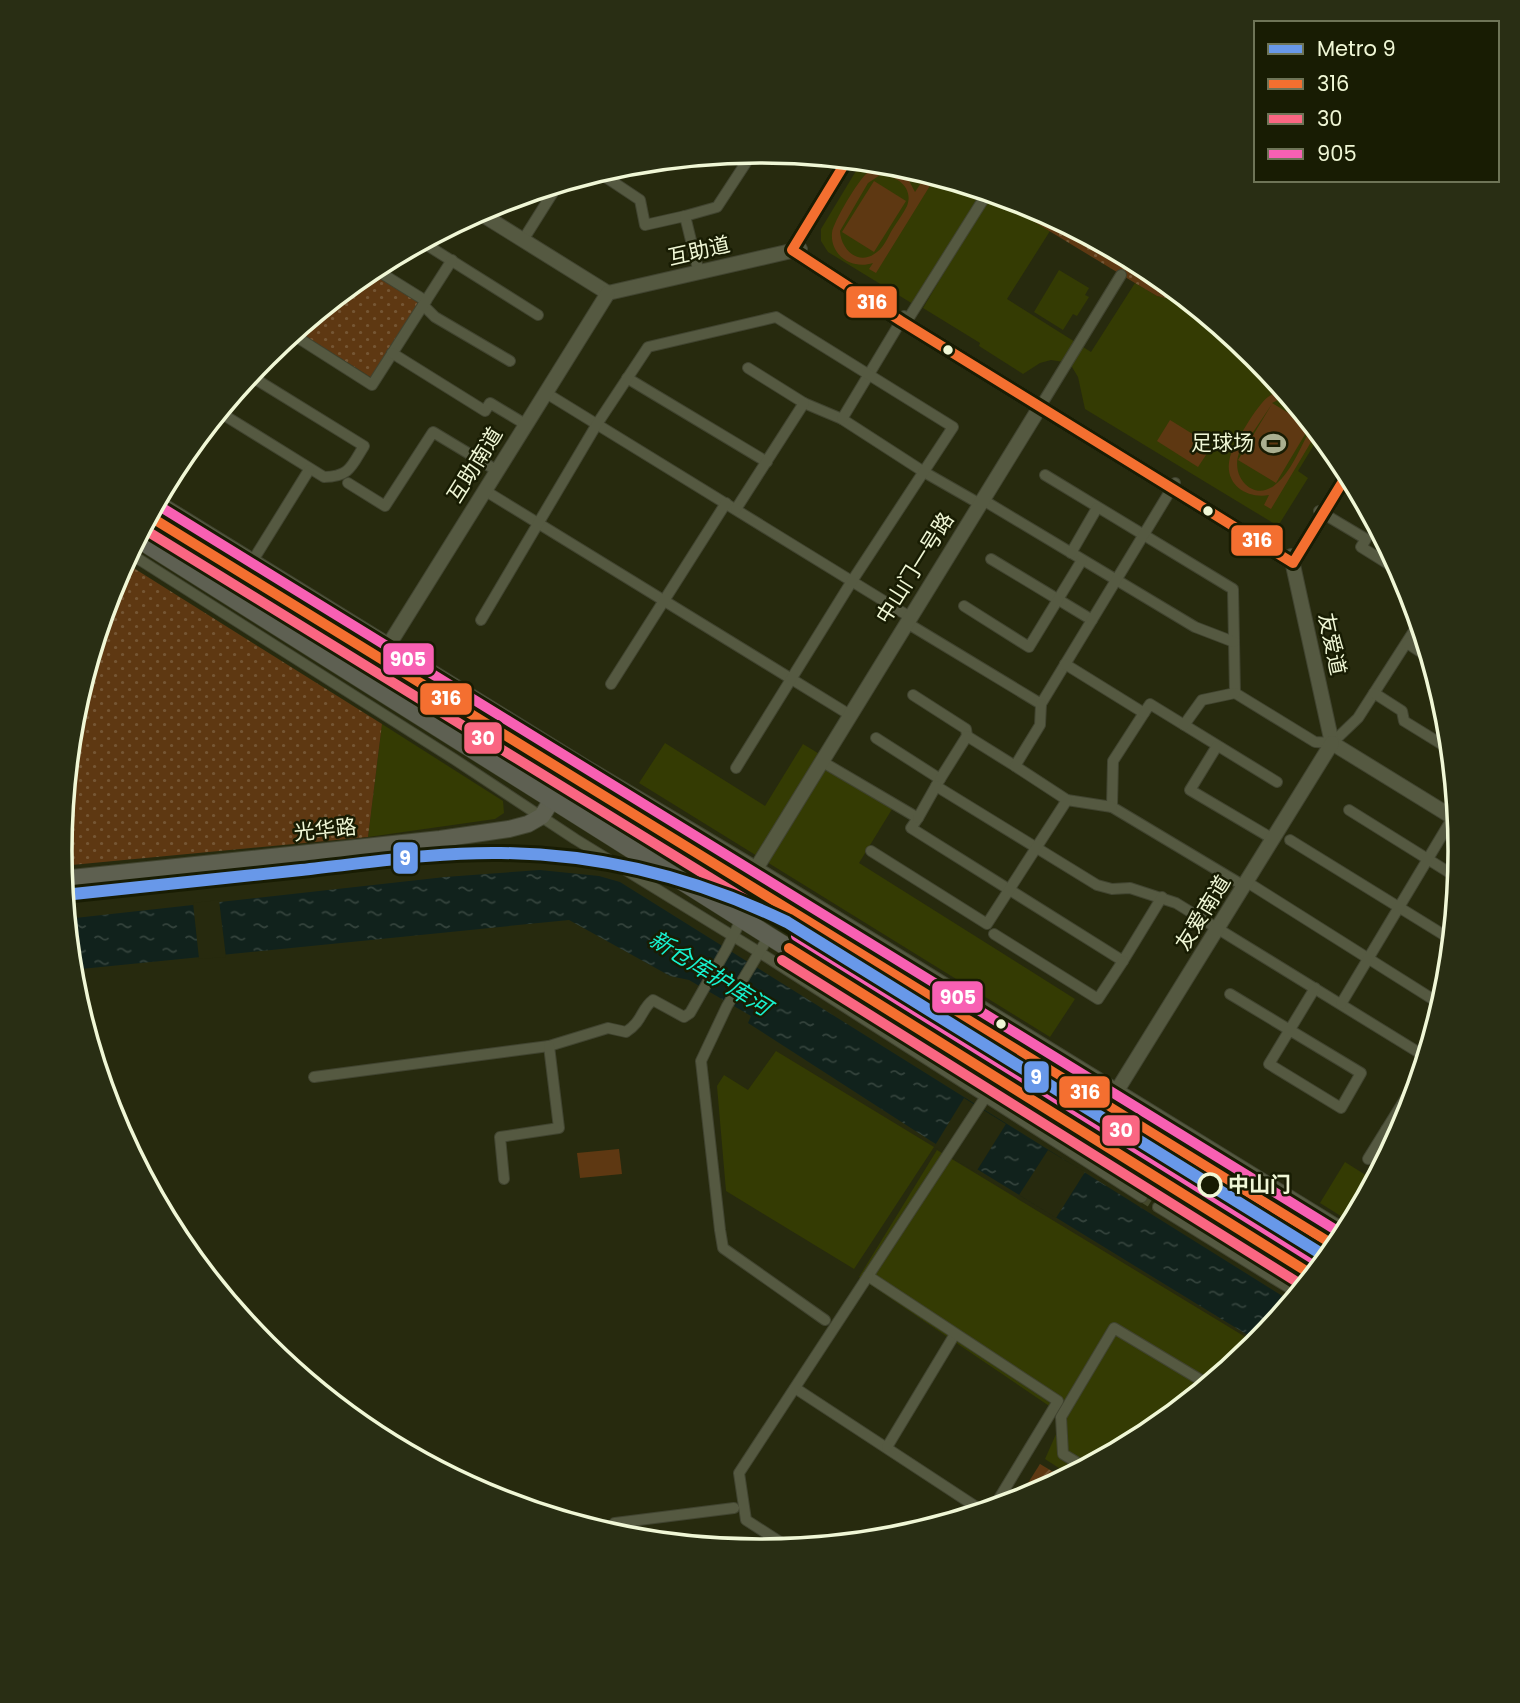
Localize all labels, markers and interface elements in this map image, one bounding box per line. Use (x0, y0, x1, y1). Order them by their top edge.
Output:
legend (1254, 21, 1499, 182)
text: Metro 9 (1317, 34, 1396, 63)
text: 316 (1317, 69, 1349, 98)
text: 30 (1317, 104, 1343, 133)
text: 905 (1317, 139, 1357, 168)
street label: 互助道 (665, 229, 733, 272)
line badge: 316 (845, 285, 898, 319)
text: 316 (857, 289, 887, 316)
unlabelled marker (941, 343, 955, 357)
street label: 互助南道 (440, 421, 509, 508)
place label: 足球场 (1191, 428, 1254, 457)
sports icon: 足球场 (1260, 429, 1288, 457)
unlabelled marker (1201, 504, 1215, 518)
street label: 中山门一号路 (869, 507, 960, 629)
line badge: 316 (1230, 524, 1284, 557)
text: 316 (1242, 527, 1272, 554)
street label: 友爱道 (1312, 610, 1353, 678)
line badge: 905 (382, 642, 435, 676)
text: 905 (390, 646, 426, 673)
line badge: 316 (419, 682, 473, 716)
text: 316 (431, 685, 461, 712)
line badge: 30 (463, 721, 503, 755)
text: 30 (471, 725, 495, 752)
street label: 光华路 (292, 812, 358, 847)
line badge: 9 (392, 841, 419, 875)
text: 9 (399, 845, 411, 872)
street label: 友爱南道 (1168, 869, 1237, 956)
water label: 新仓库护库河 (643, 923, 780, 1025)
line badge: 905 (931, 980, 984, 1014)
text: 905 (940, 984, 976, 1011)
unlabelled marker (994, 1017, 1008, 1031)
line badge: 9 (1023, 1060, 1050, 1094)
text: 9 (1030, 1064, 1042, 1091)
line badge: 316 (1058, 1075, 1111, 1109)
text: 316 (1070, 1079, 1100, 1106)
line badge: 30 (1101, 1114, 1141, 1147)
text: 30 (1109, 1117, 1133, 1144)
place label: 中山门 (1228, 1170, 1291, 1199)
marker: 中山门 (1198, 1173, 1222, 1197)

